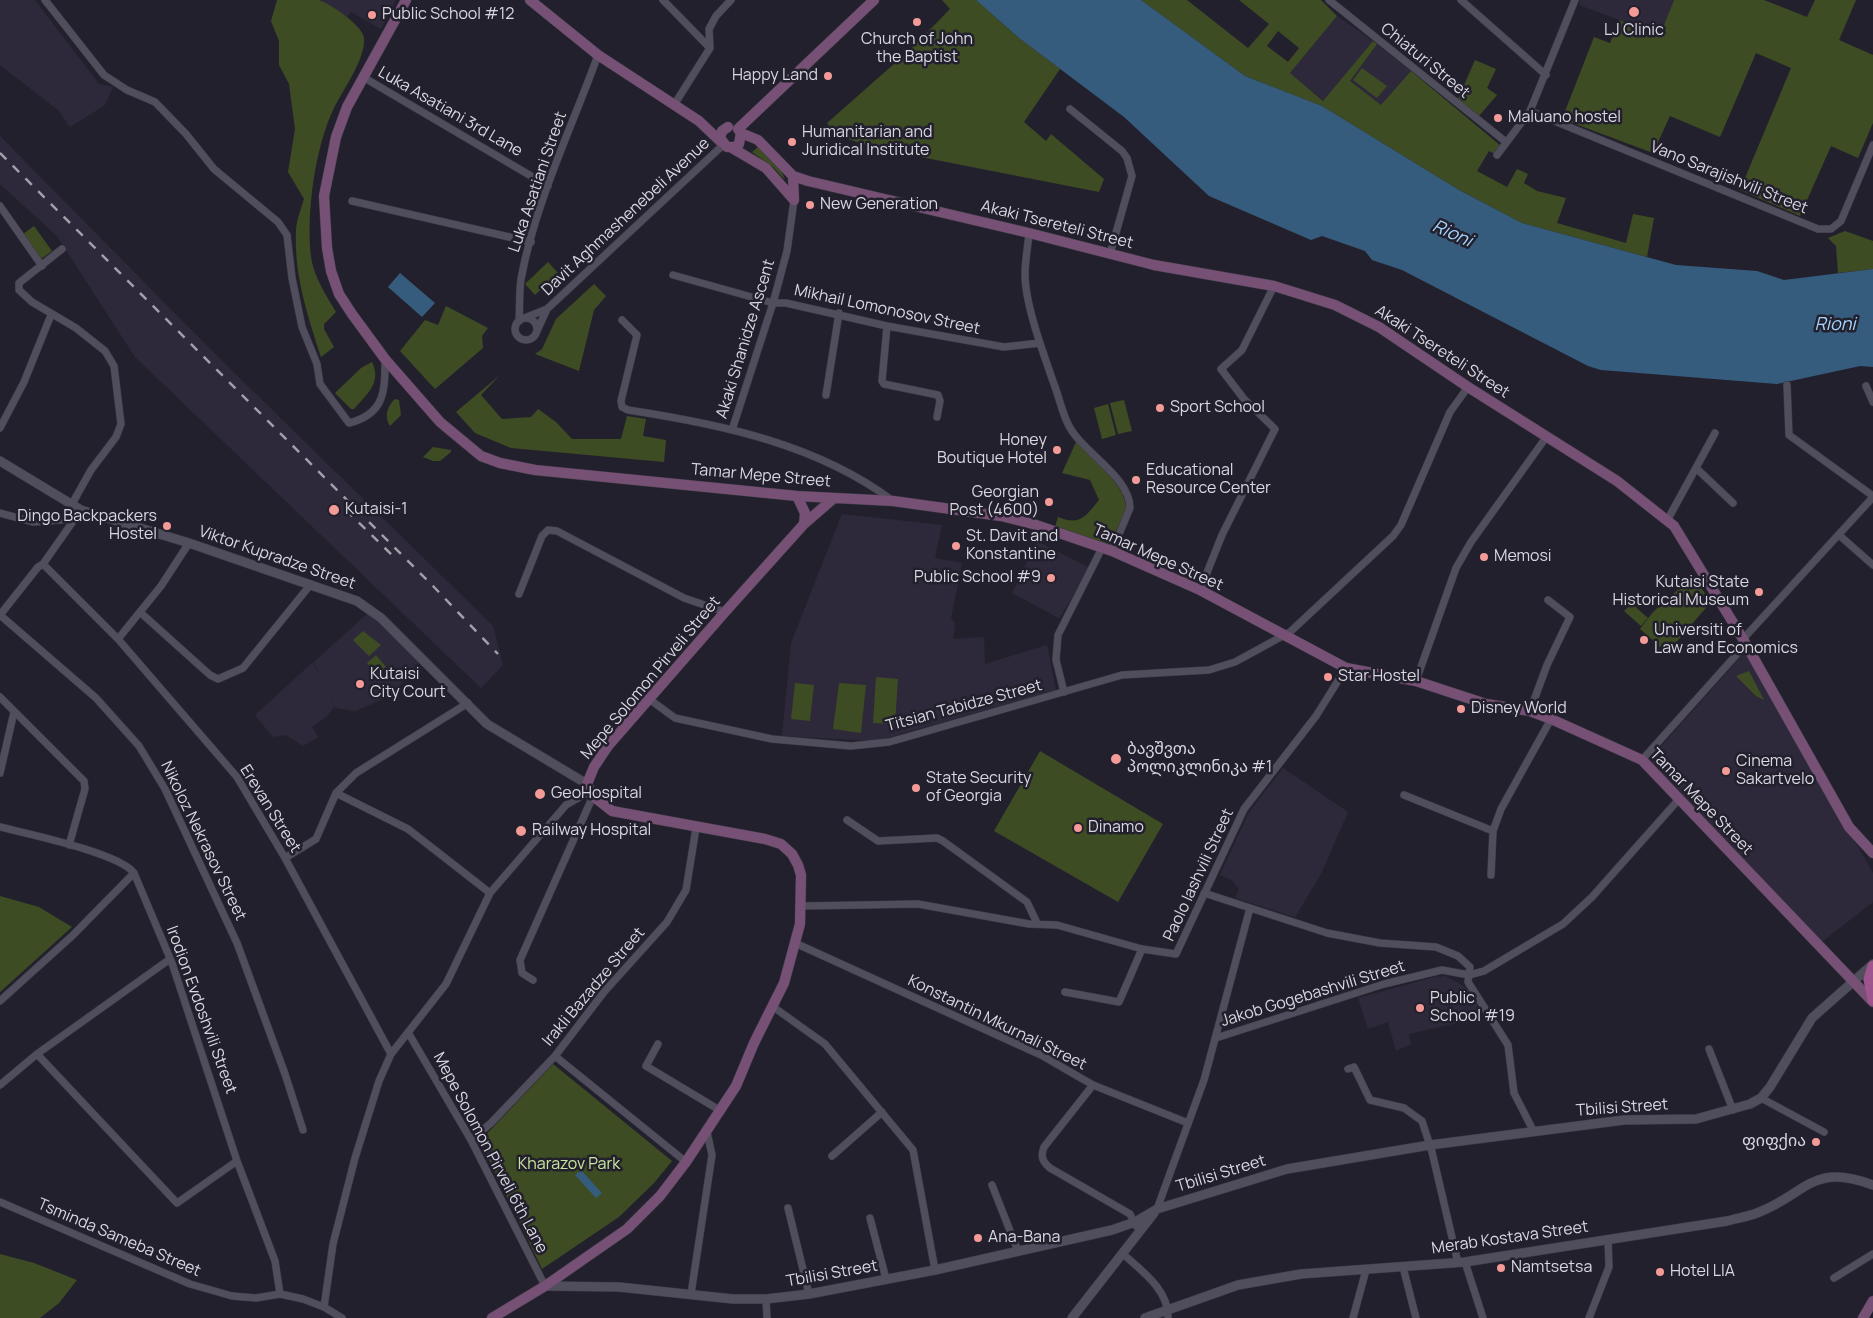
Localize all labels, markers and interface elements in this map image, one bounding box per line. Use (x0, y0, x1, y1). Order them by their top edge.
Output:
place label: Public School #12 (382, 5, 514, 25)
marker: LJ Clinic (1627, 5, 1641, 19)
marker: Public School #12 (366, 9, 378, 21)
marker: Church of John the Baptist (911, 16, 923, 28)
street label: Chiaturi Street (1377, 19, 1473, 103)
place label: LJ Clinic (1604, 21, 1664, 41)
place label: Church of John the Baptist (861, 30, 973, 68)
street label: Luka Asatiani 3rd Lane (374, 63, 526, 161)
place label: Happy Land (732, 66, 818, 86)
marker: Happy Land (822, 70, 834, 82)
place label: Maluano hostel (1508, 108, 1621, 128)
street label: Luka Asatiani Street (505, 109, 571, 255)
marker: Maluano hostel (1492, 112, 1504, 124)
place label: Humanitarian and Juridical Institute (802, 123, 932, 161)
street label: Davit Aghmashenebeli Avenue (538, 134, 714, 300)
marker: Humanitarian and Juridical Institute (786, 136, 798, 148)
street label: Vano Sarajishvili Street (1647, 138, 1811, 218)
place label: New Generation (820, 195, 938, 215)
street label: Akaki Tsereteli Street (979, 197, 1135, 253)
marker: New Generation (804, 199, 816, 211)
water label: Rioni (1429, 216, 1475, 252)
street label: Akaki Shanidze Ascent (713, 257, 779, 421)
street label: Mikhail Lomonosov Street (792, 281, 982, 339)
street label: Akaki Tsereteli Street (1371, 301, 1513, 403)
water label: Rioni (1814, 314, 1856, 336)
place label: Sport School (1170, 398, 1265, 418)
marker: Sport School (1154, 402, 1166, 414)
place label: Honey Boutique Hotel (937, 431, 1047, 469)
marker: Honey Boutique Hotel (1051, 444, 1063, 456)
street label: Tamar Mepe Street (690, 460, 832, 492)
place label: Educational Resource Center (1146, 461, 1271, 499)
marker: Educational Resource Center (1130, 474, 1142, 486)
place label: Georgian Post (4600) (949, 483, 1039, 521)
marker: Georgian Post (4600) (1043, 496, 1055, 508)
place label: Kutaisi-1 (345, 500, 408, 520)
marker: Kutaisi-1 (327, 503, 341, 517)
place label: Dingo Backpackers Hostel (17, 507, 157, 545)
marker: Dingo Backpackers Hostel (161, 520, 173, 532)
street label: Tamar Mepe Street (1090, 521, 1226, 595)
street label: Viktor Kupradze Street (196, 522, 358, 594)
place label: St. Davit and Konstantine (966, 527, 1058, 565)
marker: St. Davit and Konstantine (950, 540, 962, 552)
place label: Memosi (1494, 547, 1552, 567)
marker: Memosi (1478, 551, 1490, 563)
place label: Public School #9 (914, 568, 1041, 588)
marker: Public School #9 (1045, 572, 1057, 584)
place label: Kutaisi State Historical Museum (1612, 573, 1749, 611)
marker: Kutaisi State Historical Museum (1753, 586, 1765, 598)
street label: Mepe Solomon Pirveli Street (577, 593, 725, 763)
place label: Universiti of Law and Economics (1654, 621, 1798, 659)
marker: Universiti of Law and Economics (1638, 634, 1650, 646)
place label: Kutaisi City Court (370, 665, 446, 703)
place label: Star Hostel (1338, 667, 1420, 687)
marker: Star Hostel (1322, 671, 1334, 683)
street label: Titsian Tabidze Street (884, 676, 1044, 736)
marker: Kutaisi City Court (354, 678, 366, 690)
place label: Disney World (1471, 699, 1567, 719)
marker: Disney World (1455, 703, 1467, 715)
place label: ბავშვთა პოლიკლინიკა #1 (1127, 740, 1272, 778)
street label: Tamar Mepe Street (1645, 745, 1757, 859)
marker: ბავშვთა პოლიკლინიკა #1 (1109, 752, 1123, 766)
place label: Cinema Sakartvelo (1736, 752, 1814, 790)
street label: Nikoloz Nekrasov Street (156, 758, 250, 924)
street label: Erevan Street (235, 762, 305, 856)
marker: Cinema Sakartvelo (1720, 765, 1732, 777)
place label: State Security of Georgia (926, 769, 1031, 807)
marker: State Security of Georgia (910, 782, 922, 794)
place label: GeoHospital (551, 784, 642, 804)
marker: GeoHospital (533, 787, 547, 801)
street label: Paolo Iashvili Street (1160, 806, 1238, 944)
place label: Dinamo (1088, 818, 1144, 838)
place label: Railway Hospital (532, 821, 651, 841)
marker: Dinamo (1072, 822, 1084, 834)
marker: Railway Hospital (514, 824, 528, 838)
street label: Irodion Evdoshvili Street (162, 923, 240, 1097)
street label: Irakli Bazadze Street (539, 924, 649, 1050)
street label: Jakob Gogebashvili Street (1219, 957, 1407, 1031)
street label: Konstantin Mkurnali Street (904, 971, 1090, 1075)
place label: Public School #19 (1430, 989, 1515, 1027)
marker: Public School #19 (1414, 1002, 1426, 1014)
street label: Mepe Solomon Pirveli 6th Lane (429, 1049, 551, 1257)
street label: Tbilisi Street (1575, 1095, 1669, 1121)
place label: ფიფქია (1742, 1132, 1806, 1152)
marker: ფიფქია (1810, 1136, 1822, 1148)
street label: Tbilisi Street (1174, 1151, 1268, 1197)
park label: Kharazov Park (518, 1155, 620, 1175)
street label: Tsminda Sameba Street (34, 1195, 204, 1281)
street label: Merab Kostava Street (1430, 1217, 1590, 1259)
place label: Ana-Bana (988, 1228, 1060, 1248)
marker: Ana-Bana (972, 1232, 984, 1244)
street label: Tbilisi Street (785, 1257, 879, 1291)
place label: Namtsetsa (1511, 1258, 1592, 1278)
marker: Namtsetsa (1495, 1262, 1507, 1274)
place label: Hotel LIA (1670, 1262, 1735, 1282)
marker: Hotel LIA (1654, 1266, 1666, 1278)

